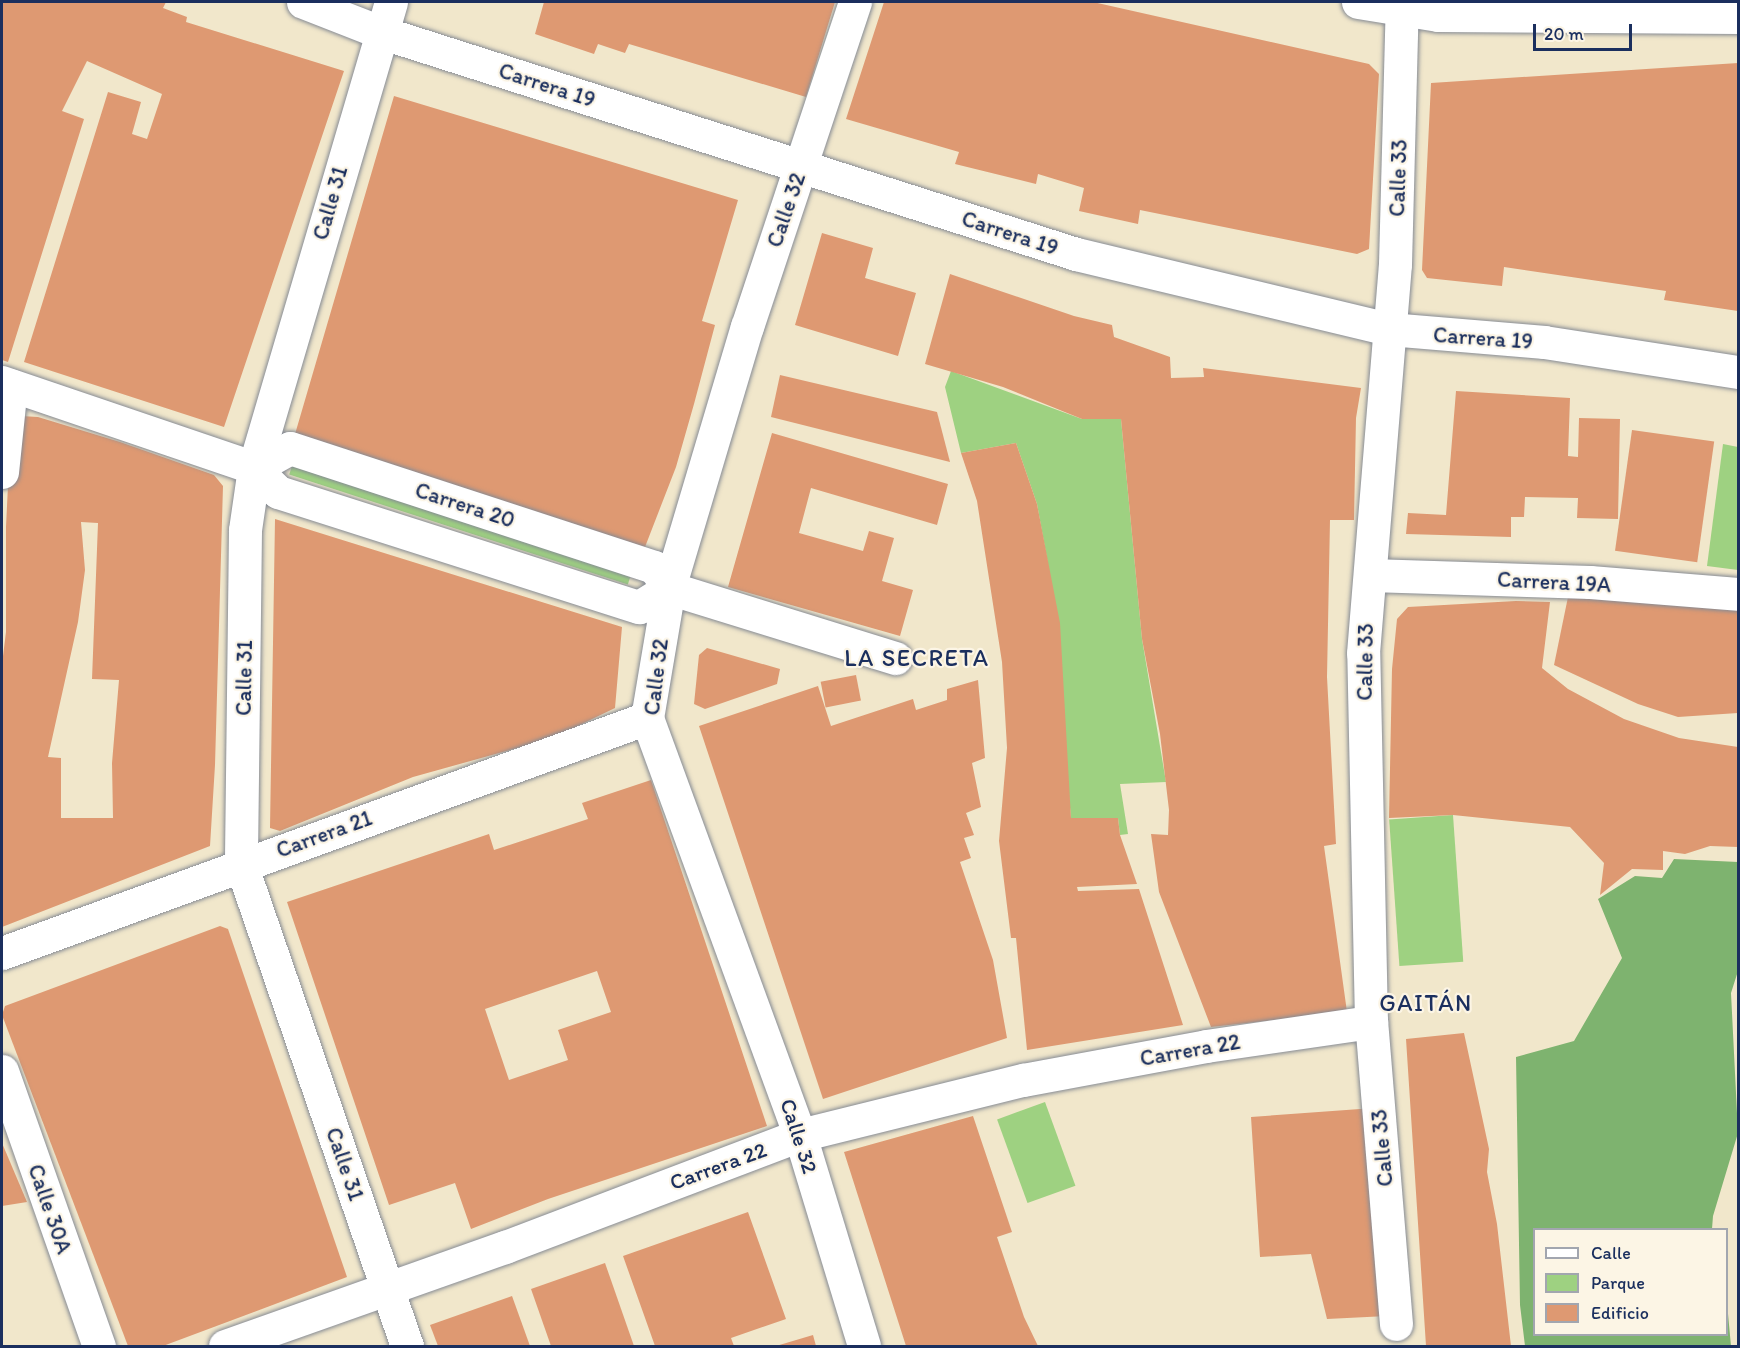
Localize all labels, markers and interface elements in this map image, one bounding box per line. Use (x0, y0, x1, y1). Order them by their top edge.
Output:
scale bar (1536, 12, 1635, 50)
text: 20 m (1544, 23, 1584, 45)
street label: Carrera 19 (495, 57, 599, 113)
street label: Calle 33 (1383, 139, 1413, 217)
street label: Calle 31 (307, 163, 353, 243)
street label: Calle 32 (761, 169, 811, 251)
street label: Carrera 19 (958, 205, 1062, 261)
street label: Carrera 19 (1432, 321, 1534, 355)
street label: Carrera 20 (412, 476, 518, 534)
street label: Carrera 19A (1496, 566, 1612, 598)
street label: Calle 33 (1351, 623, 1379, 701)
street label: Calle 32 (638, 637, 674, 717)
street label: Calle 31 (230, 640, 258, 716)
district label: LA SECRETA (843, 644, 991, 672)
street label: Carrera 21 (273, 805, 375, 863)
district label: GAITÁN (1380, 989, 1472, 1017)
street label: Carrera 22 (1138, 1028, 1242, 1072)
street label: Calle 32 (775, 1095, 823, 1177)
street label: Calle 33 (1365, 1108, 1399, 1188)
street label: Calle 31 (320, 1124, 370, 1204)
street label: Carrera 22 (666, 1136, 770, 1196)
street label: Calle 30A (22, 1161, 78, 1257)
legend (1533, 1228, 1728, 1336)
text: Calle (1591, 1242, 1631, 1264)
text: Parque (1591, 1272, 1645, 1294)
text: Edificio (1591, 1302, 1649, 1324)

